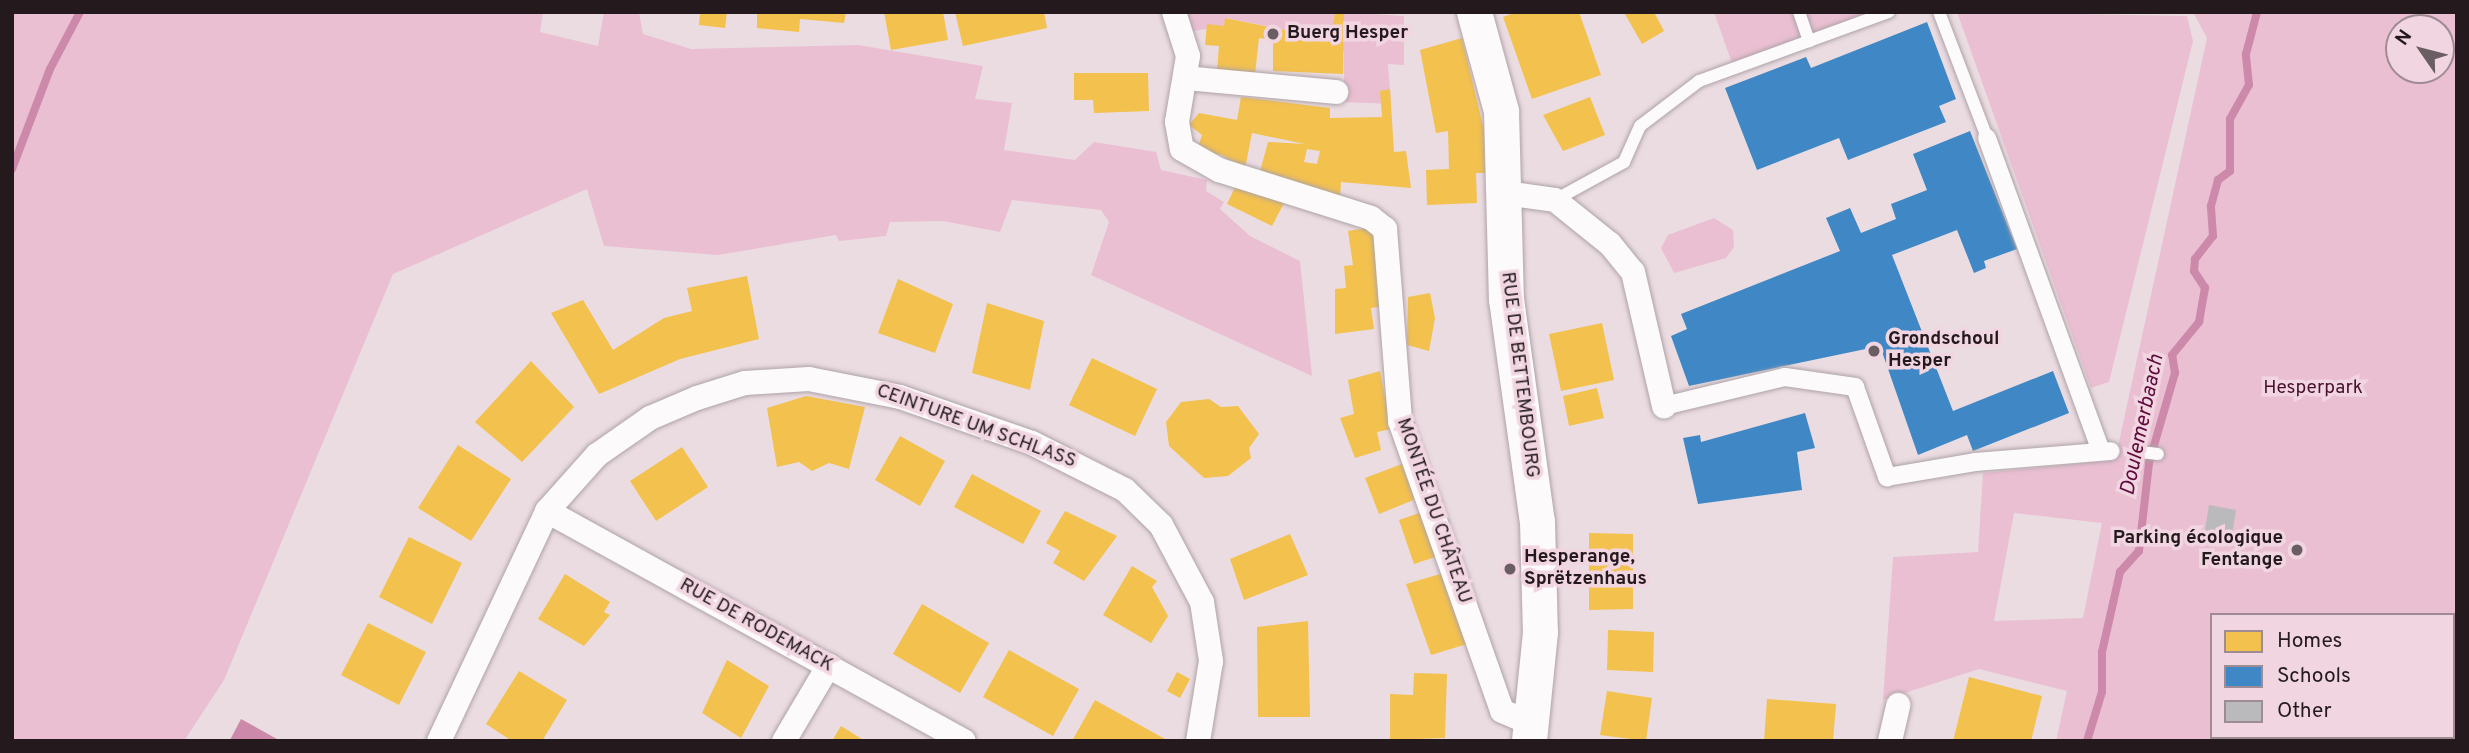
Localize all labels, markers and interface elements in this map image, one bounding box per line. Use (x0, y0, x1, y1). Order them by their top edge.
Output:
north arrow (2385, 14, 2455, 84)
place label: Buerg Hesper (1287, 23, 1408, 45)
marker: Buerg Hesper (1265, 26, 1281, 42)
text: N (2391, 26, 2418, 51)
street label: RUE DE BETTEMBOURG (1495, 271, 1543, 479)
place label: Grondschoul Hesper (1888, 329, 2000, 373)
marker: Grondschoul Hesper (1866, 343, 1882, 359)
water label: Doulemerbaach (2116, 352, 2170, 498)
park label: Hesperpark (2263, 378, 2363, 400)
street label: CEINTURE UM SCHLASS (873, 380, 1079, 474)
street label: MONTÉE DU CHÂTEAU (1391, 415, 1475, 607)
place label: Parking écologique Fentange (2113, 528, 2283, 572)
marker: Parking écologique Fentange (2289, 542, 2305, 558)
place label: Hesperange, Sprëtzenhaus (1524, 547, 1647, 591)
marker: Hesperange, Sprëtzenhaus (1502, 561, 1518, 577)
street label: RUE DE RODEMACK (675, 574, 837, 678)
legend (2210, 613, 2455, 739)
text: Homes (2277, 628, 2342, 655)
text: Schools (2277, 663, 2351, 690)
text: Other (2277, 698, 2332, 725)

